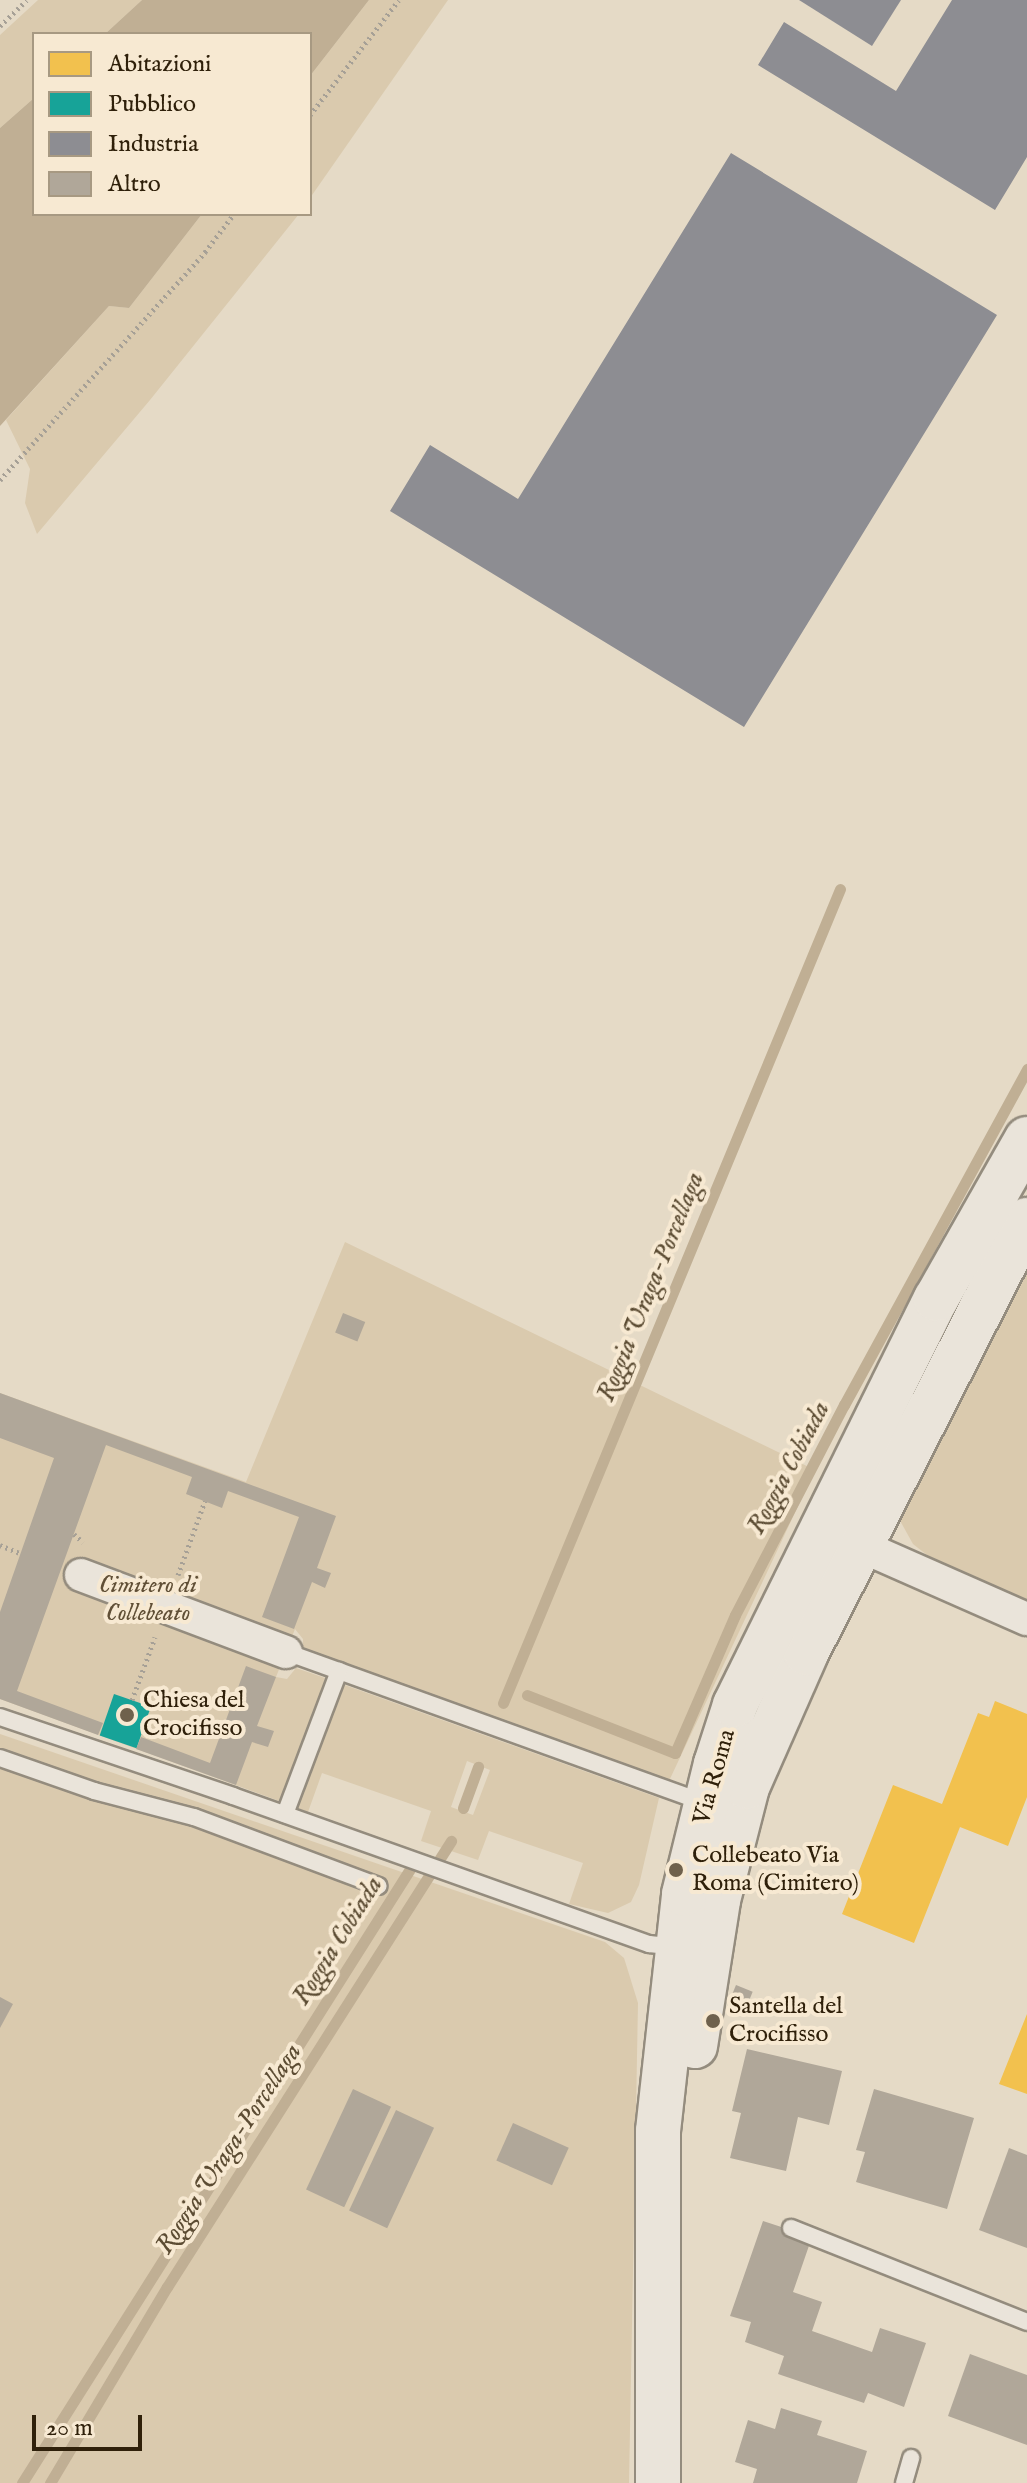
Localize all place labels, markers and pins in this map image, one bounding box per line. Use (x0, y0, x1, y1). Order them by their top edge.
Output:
place label: Chiesa del Crocifisso (143, 1687, 245, 1743)
marker: Chiesa del Crocifisso (118, 1706, 136, 1724)
place label: Collebeato Via Roma (Cimitero) (692, 1842, 859, 1898)
marker: Collebeato Via Roma (Cimitero) (667, 1861, 685, 1879)
place label: Santella del Crocifisso (729, 1993, 843, 2049)
marker: Santella del Crocifisso (704, 2012, 722, 2030)

